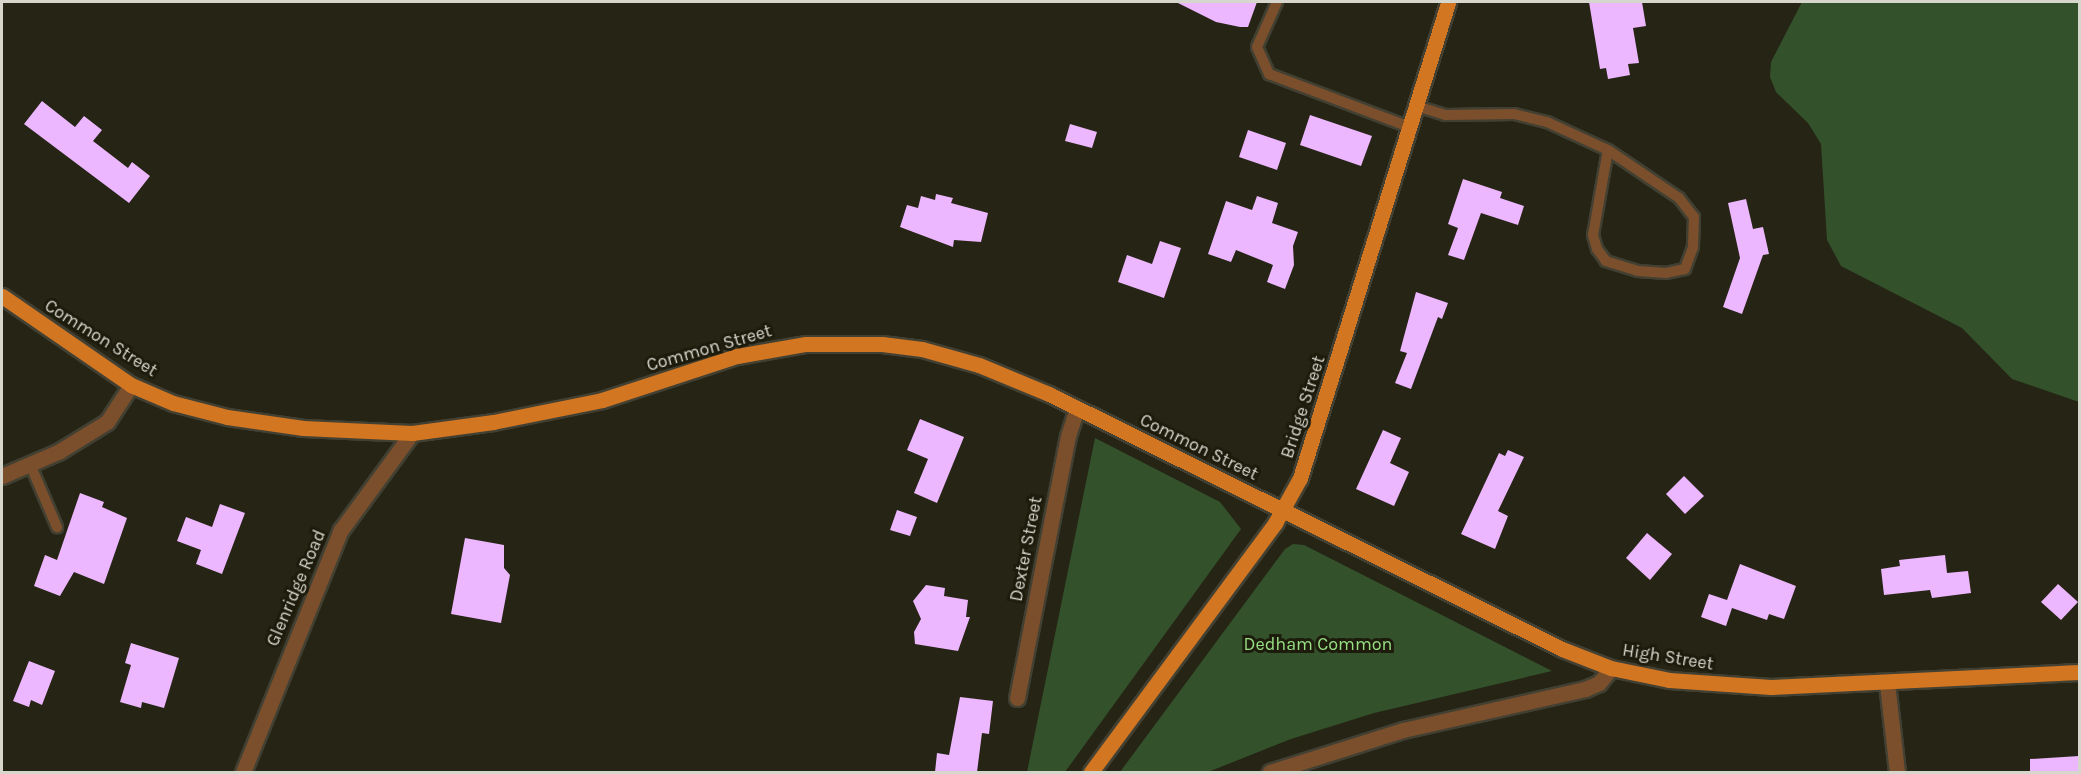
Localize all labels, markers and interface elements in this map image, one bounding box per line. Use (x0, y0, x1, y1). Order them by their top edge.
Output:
street label: Common Street (41, 295, 161, 381)
street label: Common Street (644, 320, 774, 376)
street label: Bridge Street (1276, 353, 1330, 461)
street label: Common Street (1136, 409, 1262, 485)
street label: Dexter Street (1005, 495, 1047, 603)
street label: Glenridge Road (262, 527, 330, 649)
park label: Dedham Common (1244, 633, 1392, 655)
street label: High Street (1621, 639, 1715, 675)

